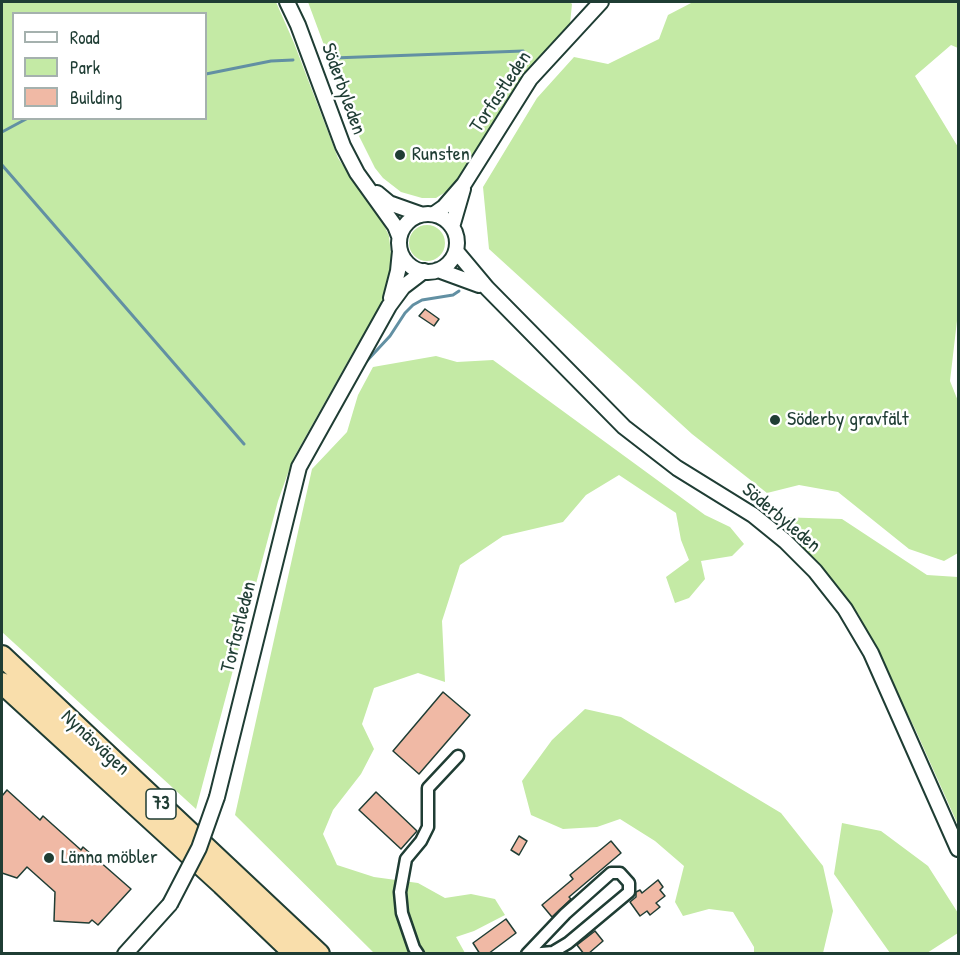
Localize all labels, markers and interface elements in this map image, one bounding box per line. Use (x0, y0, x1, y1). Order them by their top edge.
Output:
legend (12, 12, 207, 120)
text: Road (70, 25, 100, 50)
street label: Söderbyleden (315, 40, 371, 138)
street label: Torfastleden (465, 47, 537, 137)
text: Park (70, 55, 100, 80)
text: Building (70, 85, 122, 110)
place label: Runsten (412, 143, 470, 167)
marker: Runsten (393, 148, 407, 162)
place label: Söderby gravfält (787, 408, 909, 432)
marker: Söderby gravfält (768, 413, 782, 427)
street label: Söderbyleden (737, 478, 825, 558)
street label: Torfastleden (216, 579, 262, 675)
street label: Nynäsvägen (56, 705, 134, 781)
road number: 73 (146, 789, 176, 819)
place label: Länna möbler (61, 846, 158, 870)
marker: Länna möbler (42, 851, 56, 865)

